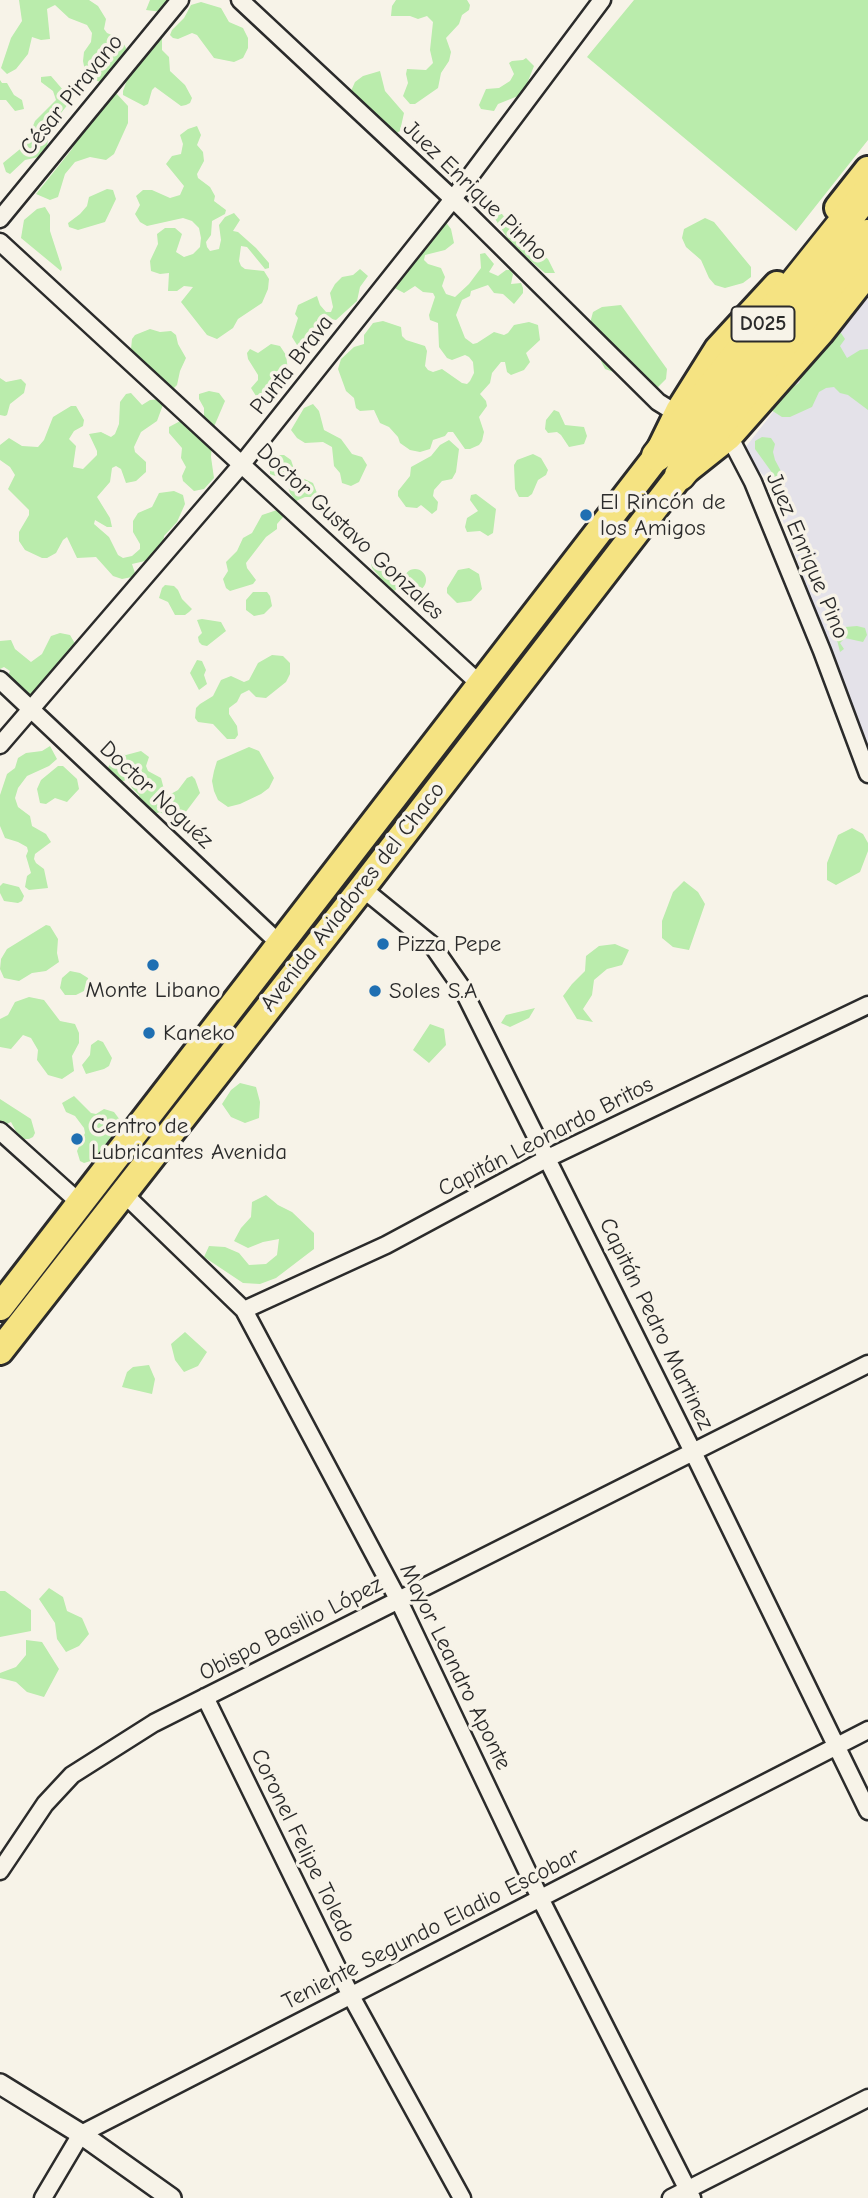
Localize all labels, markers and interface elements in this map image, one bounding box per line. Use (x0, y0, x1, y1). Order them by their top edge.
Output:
street label: César Piravano (15, 29, 129, 161)
street label: Juez Enrique Pinho (397, 115, 553, 267)
road number: D025 (732, 306, 794, 342)
street label: Punta Brava (245, 310, 339, 420)
street label: Doctor Gustavo Gonzales (251, 438, 449, 626)
street label: Juez Enrique Pino (759, 469, 855, 643)
place label: El Rincón de los Amigos (600, 488, 726, 542)
marker: El Rincón de los Amigos (578, 507, 594, 523)
street label: Doctor Noguéz (93, 735, 219, 855)
street label: Avenida Aviadores del Chaco (255, 777, 451, 1017)
place label: Pizza Pepe (397, 930, 501, 958)
marker: Pizza Pepe (375, 936, 391, 952)
marker: Monte Libano (145, 957, 161, 973)
place label: Monte Libano (85, 976, 221, 1004)
place label: Soles S.A (389, 977, 477, 1005)
marker: Soles S.A (367, 983, 383, 999)
place label: Kaneko (163, 1019, 235, 1047)
marker: Kaneko (141, 1025, 157, 1041)
street label: Capitán Leonardo Britos (434, 1071, 658, 1203)
place label: Centro de Lubricantes Avenida (91, 1112, 287, 1166)
marker: Centro de Lubricantes Avenida (69, 1131, 85, 1147)
street label: Capitán Pedro Martinez (593, 1214, 719, 1434)
street label: Mayor Leandro Aponte (393, 1559, 517, 1775)
street label: Obispo Basilio López (195, 1571, 387, 1687)
street label: Coronel Felipe Toledo (244, 1745, 362, 1947)
street label: Teniente Segundo Eladio Escobar (278, 1842, 584, 2016)

